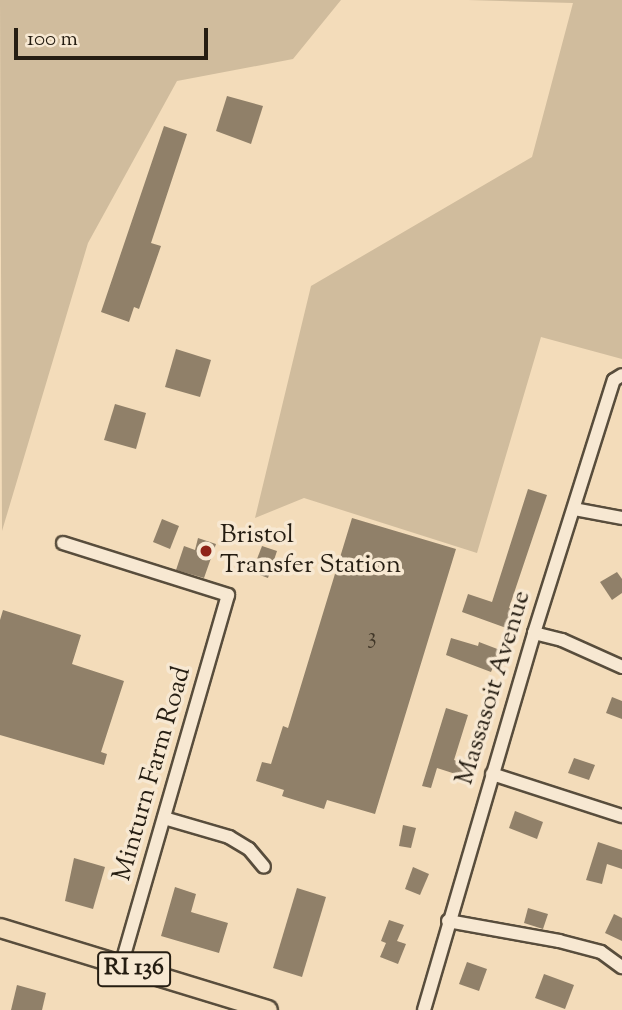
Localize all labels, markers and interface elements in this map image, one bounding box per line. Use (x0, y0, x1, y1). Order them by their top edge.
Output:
scale bar (18, 14, 212, 58)
text: 100 m (27, 25, 78, 55)
place label: Bristol Transfer Station (220, 520, 401, 582)
marker: Bristol Transfer Station (198, 543, 214, 559)
street label: Massasoit Avenue (450, 587, 538, 789)
house number: 3 (367, 624, 377, 652)
street label: Minturn Farm Road (107, 663, 199, 885)
road number: RI 136 (96, 948, 172, 989)

